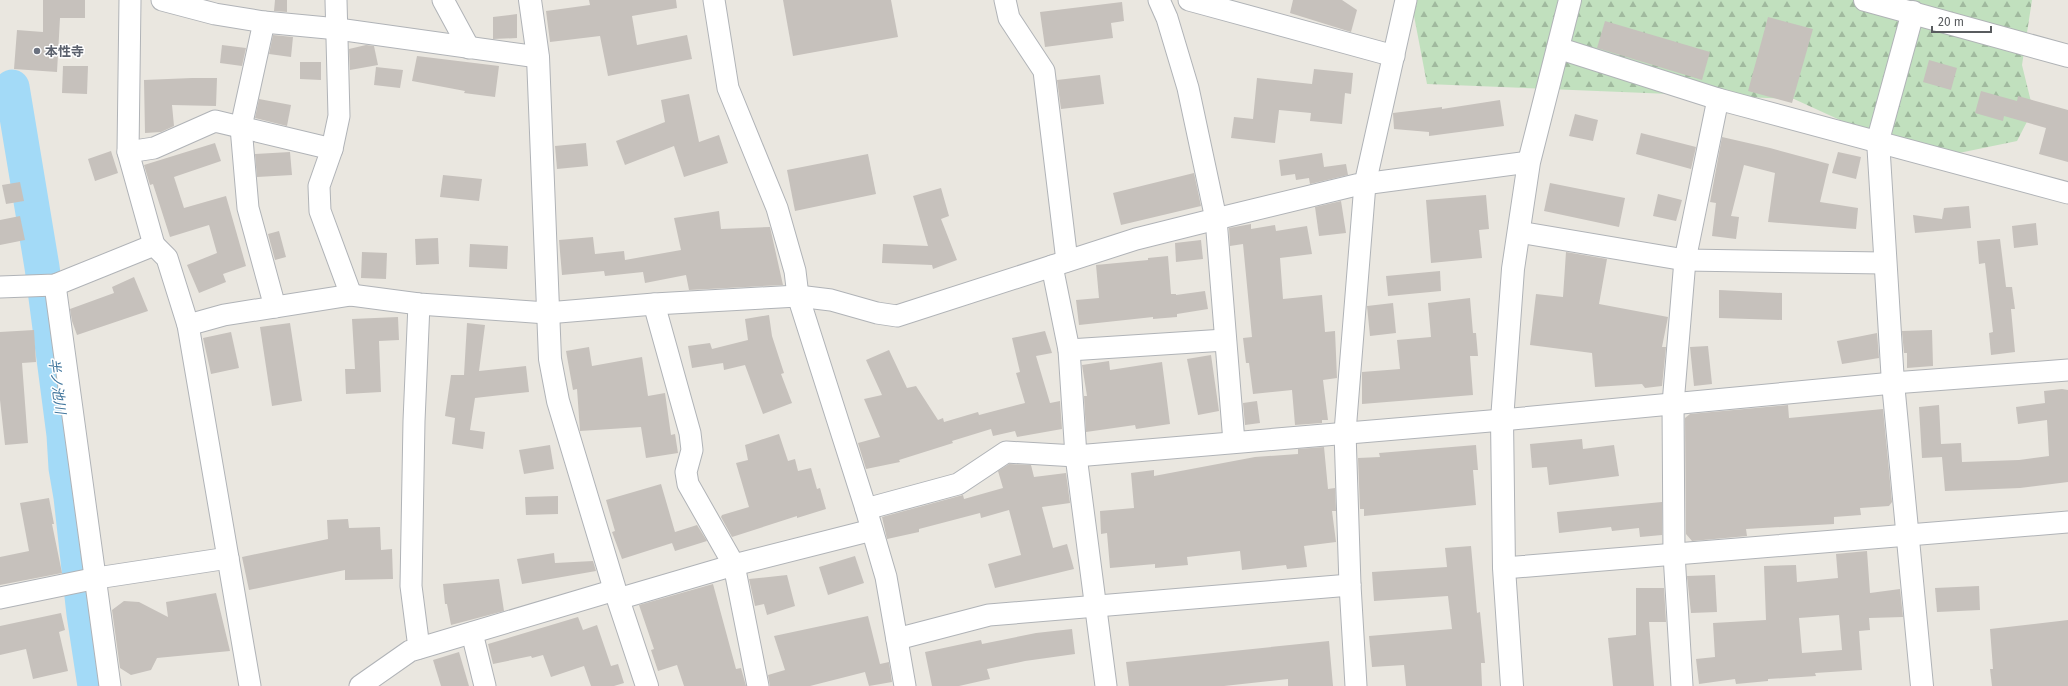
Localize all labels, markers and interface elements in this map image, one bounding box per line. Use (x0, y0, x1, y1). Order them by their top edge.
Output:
scale bar (1932, 8, 1991, 34)
text: 20 m (1938, 15, 1964, 29)
place label: 本性寺 (45, 44, 84, 59)
marker: 本性寺 (32, 46, 42, 56)
water label: 半ノ池川 (45, 357, 69, 417)

